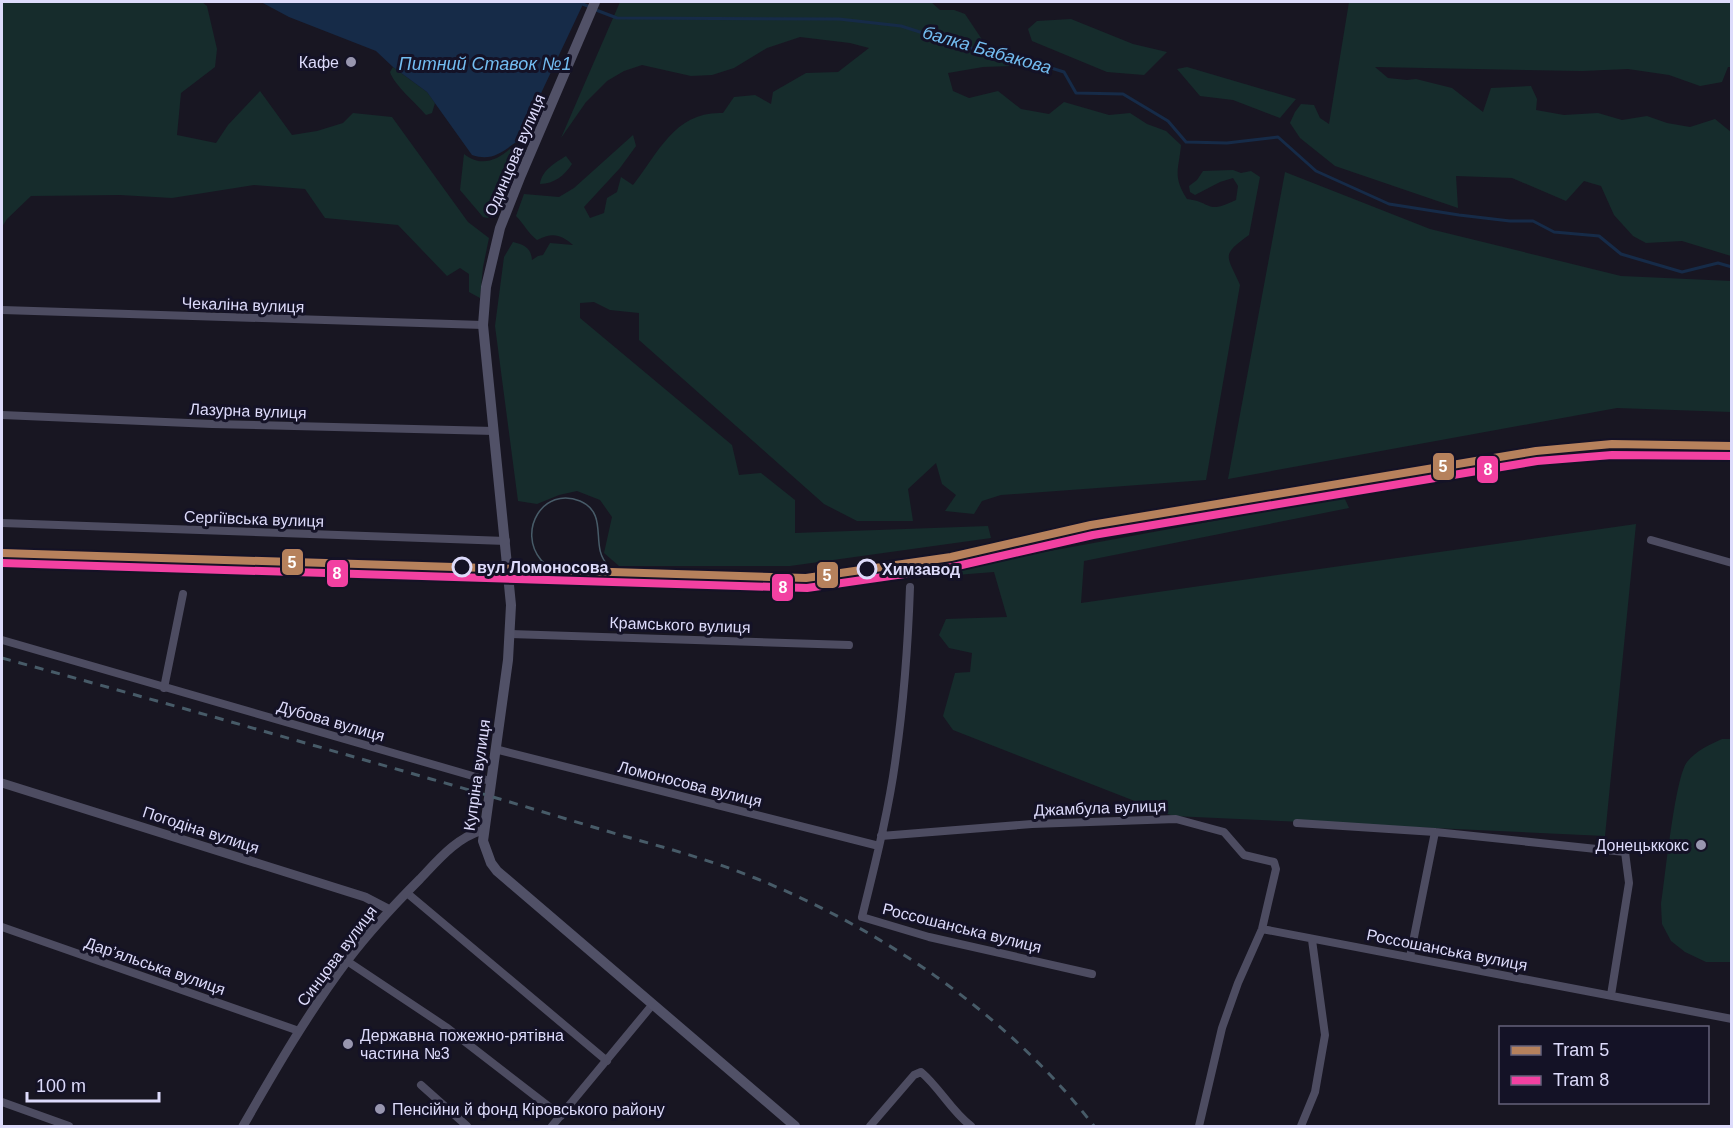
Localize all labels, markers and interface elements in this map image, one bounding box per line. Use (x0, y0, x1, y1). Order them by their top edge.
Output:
water label: балка Бабакова (920, 22, 1054, 78)
place label: Кафе (299, 54, 339, 71)
water label: Питний Ставок №1 (399, 54, 571, 74)
marker: Кафе (344, 55, 358, 69)
street label: Одинцова вулиця (482, 92, 548, 218)
street label: Чекаліна вулиця (181, 294, 305, 316)
street label: Лазурна вулиця (189, 400, 307, 422)
line badge: 5 (1432, 452, 1455, 481)
line badge: 8 (1476, 455, 1499, 484)
text: 5 (1439, 458, 1448, 475)
text: 8 (1484, 461, 1493, 478)
street label: Сергіївська вулиця (184, 508, 324, 530)
line badge: 5 (281, 548, 304, 576)
text: 5 (288, 554, 297, 571)
marker: вул Ломоносова (452, 557, 472, 577)
line badge: 8 (326, 559, 349, 588)
place label: вул Ломоносова (477, 559, 608, 576)
marker: Химзавод (857, 559, 877, 579)
line badge: 5 (816, 561, 839, 589)
place label: Химзавод (882, 561, 960, 578)
text: 8 (333, 565, 342, 582)
text: 5 (823, 567, 832, 584)
line badge: 8 (771, 573, 794, 602)
text: 8 (779, 579, 788, 596)
street label: Крамського вулиця (609, 614, 751, 636)
street label: Дубова вулиця (275, 698, 387, 744)
street label: Купріна вулиця (461, 718, 493, 832)
street label: Ломоносова вулиця (616, 758, 764, 810)
street label: Джамбула вулиця (1034, 797, 1166, 819)
street label: Погодіна вулиця (141, 803, 261, 857)
place label: Донецьккокс (1596, 837, 1689, 854)
marker: Донецьккокс (1694, 838, 1708, 852)
street label: Россошанська вулиця (881, 900, 1043, 956)
street label: Синцова вулиця (294, 903, 380, 1009)
street label: Россошанська вулиця (1365, 926, 1529, 974)
street label: Дар’яльська вулиця (83, 934, 227, 998)
legend (1499, 1026, 1709, 1104)
place label: Державна пожежно-рятівна частина №3 (360, 1027, 564, 1062)
marker: Державна пожежно-рятівна частина №3 (341, 1037, 355, 1051)
text: Tram 5 (1553, 1040, 1609, 1060)
scale bar (27, 1065, 159, 1103)
text: Tram 8 (1553, 1070, 1609, 1090)
text: 100 m (36, 1076, 86, 1096)
place label: Пенсійни й фонд Кіровського району (392, 1101, 665, 1118)
marker: Пенсійни й фонд Кіровського району (373, 1102, 387, 1116)

